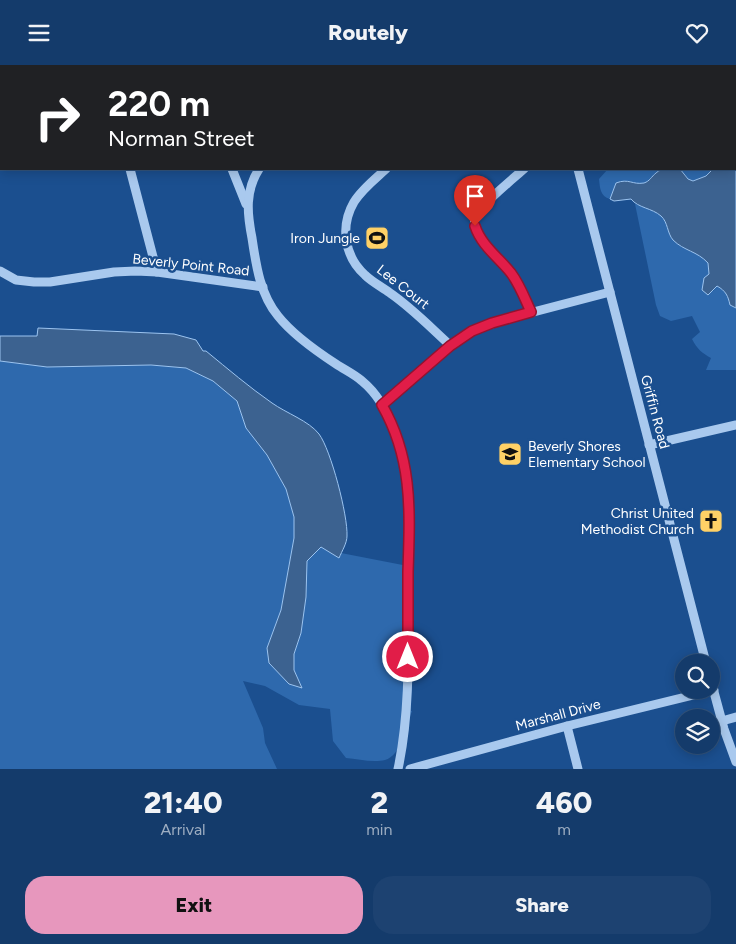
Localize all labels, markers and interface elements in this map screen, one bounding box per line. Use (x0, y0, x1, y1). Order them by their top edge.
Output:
icon: menu (25, 19, 53, 47)
text: Routely (328, 19, 408, 46)
icon: heart (683, 19, 711, 47)
text: 220 m (108, 83, 210, 125)
icon: right (25, 85, 90, 150)
text: Norman Street (108, 125, 254, 152)
pin (454, 175, 496, 226)
icon: arrive (461, 182, 489, 210)
sports icon: Iron Jungle (364, 225, 390, 251)
place label: Iron Jungle (290, 230, 360, 247)
street label: Beverly Point Road (132, 250, 250, 280)
street label: Lee Court (373, 261, 433, 313)
street label: Griffin Road (637, 373, 673, 451)
place label: Beverly Shores Elementary School (528, 438, 646, 471)
school or university icon: Beverly Shores Elementary School (497, 441, 523, 467)
place label: Christ United Methodist Church (581, 505, 694, 538)
church icon: Christ United Methodist Church (698, 508, 724, 534)
position arrow (381, 630, 433, 682)
map controls (675, 654, 720, 754)
button: search (675, 654, 720, 699)
street label: Marshall Drive (514, 695, 603, 734)
button: layers (675, 709, 720, 754)
text: 21:40 (144, 784, 223, 821)
text: 2 (370, 784, 388, 821)
text: 460 (536, 784, 592, 821)
text: Arrival (160, 820, 206, 839)
text: min (366, 820, 392, 839)
text: m (557, 820, 571, 839)
button: Exit (25, 876, 363, 934)
button: Share (373, 876, 711, 934)

